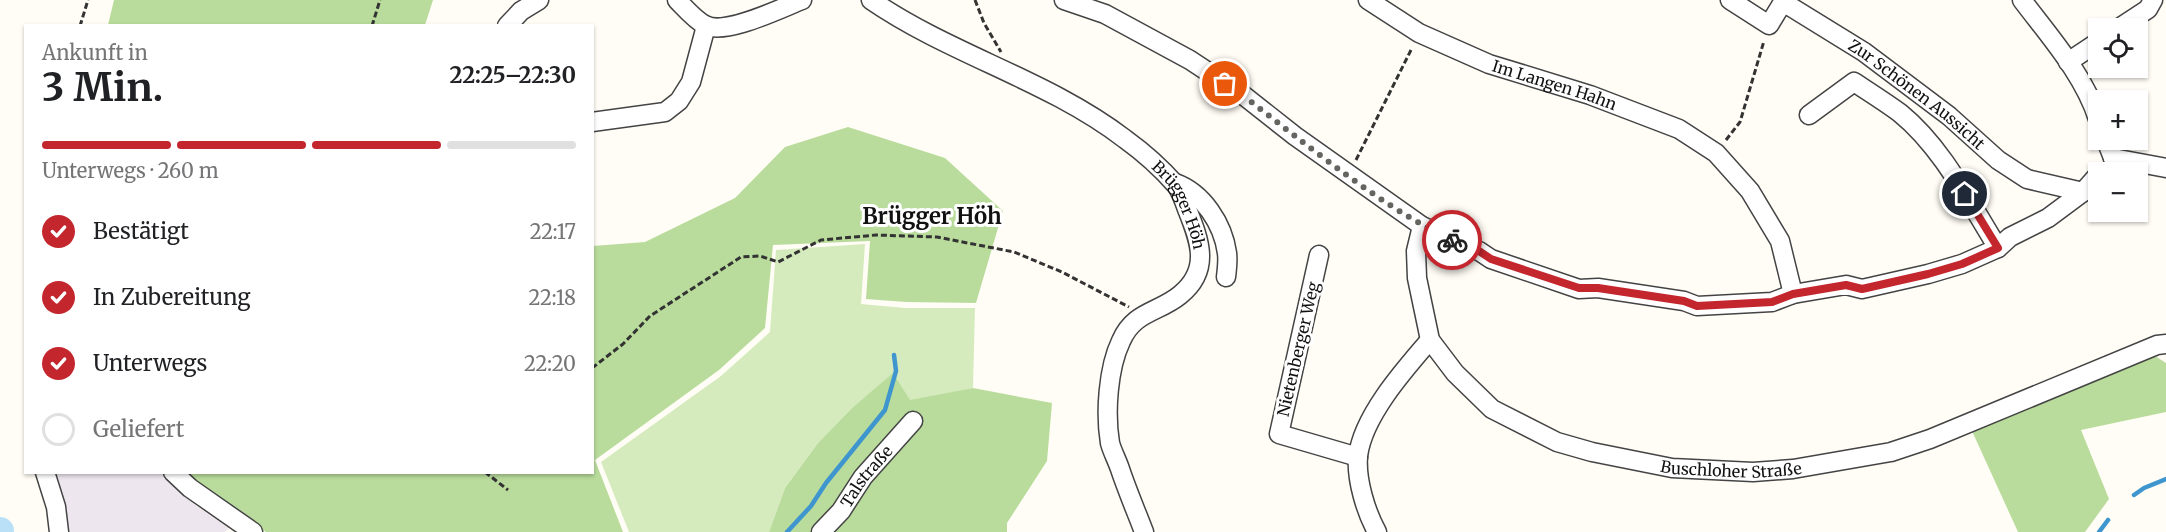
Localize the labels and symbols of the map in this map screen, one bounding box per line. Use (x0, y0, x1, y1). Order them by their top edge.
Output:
street label: Zur Schönen Aussicht (1845, 35, 1990, 154)
street label: Im Langen Hahn (1490, 56, 1620, 114)
pin (1199, 58, 1250, 109)
street label: Brügger Höh (1148, 156, 1210, 251)
pin (1939, 168, 1990, 219)
district label: Brügger Höh (862, 202, 1002, 230)
courier (1422, 210, 1482, 270)
street label: Nietenberger Weg (1273, 279, 1323, 418)
street label: Talstraße (836, 441, 897, 511)
street label: Buschloher Straße (1659, 456, 1803, 482)

